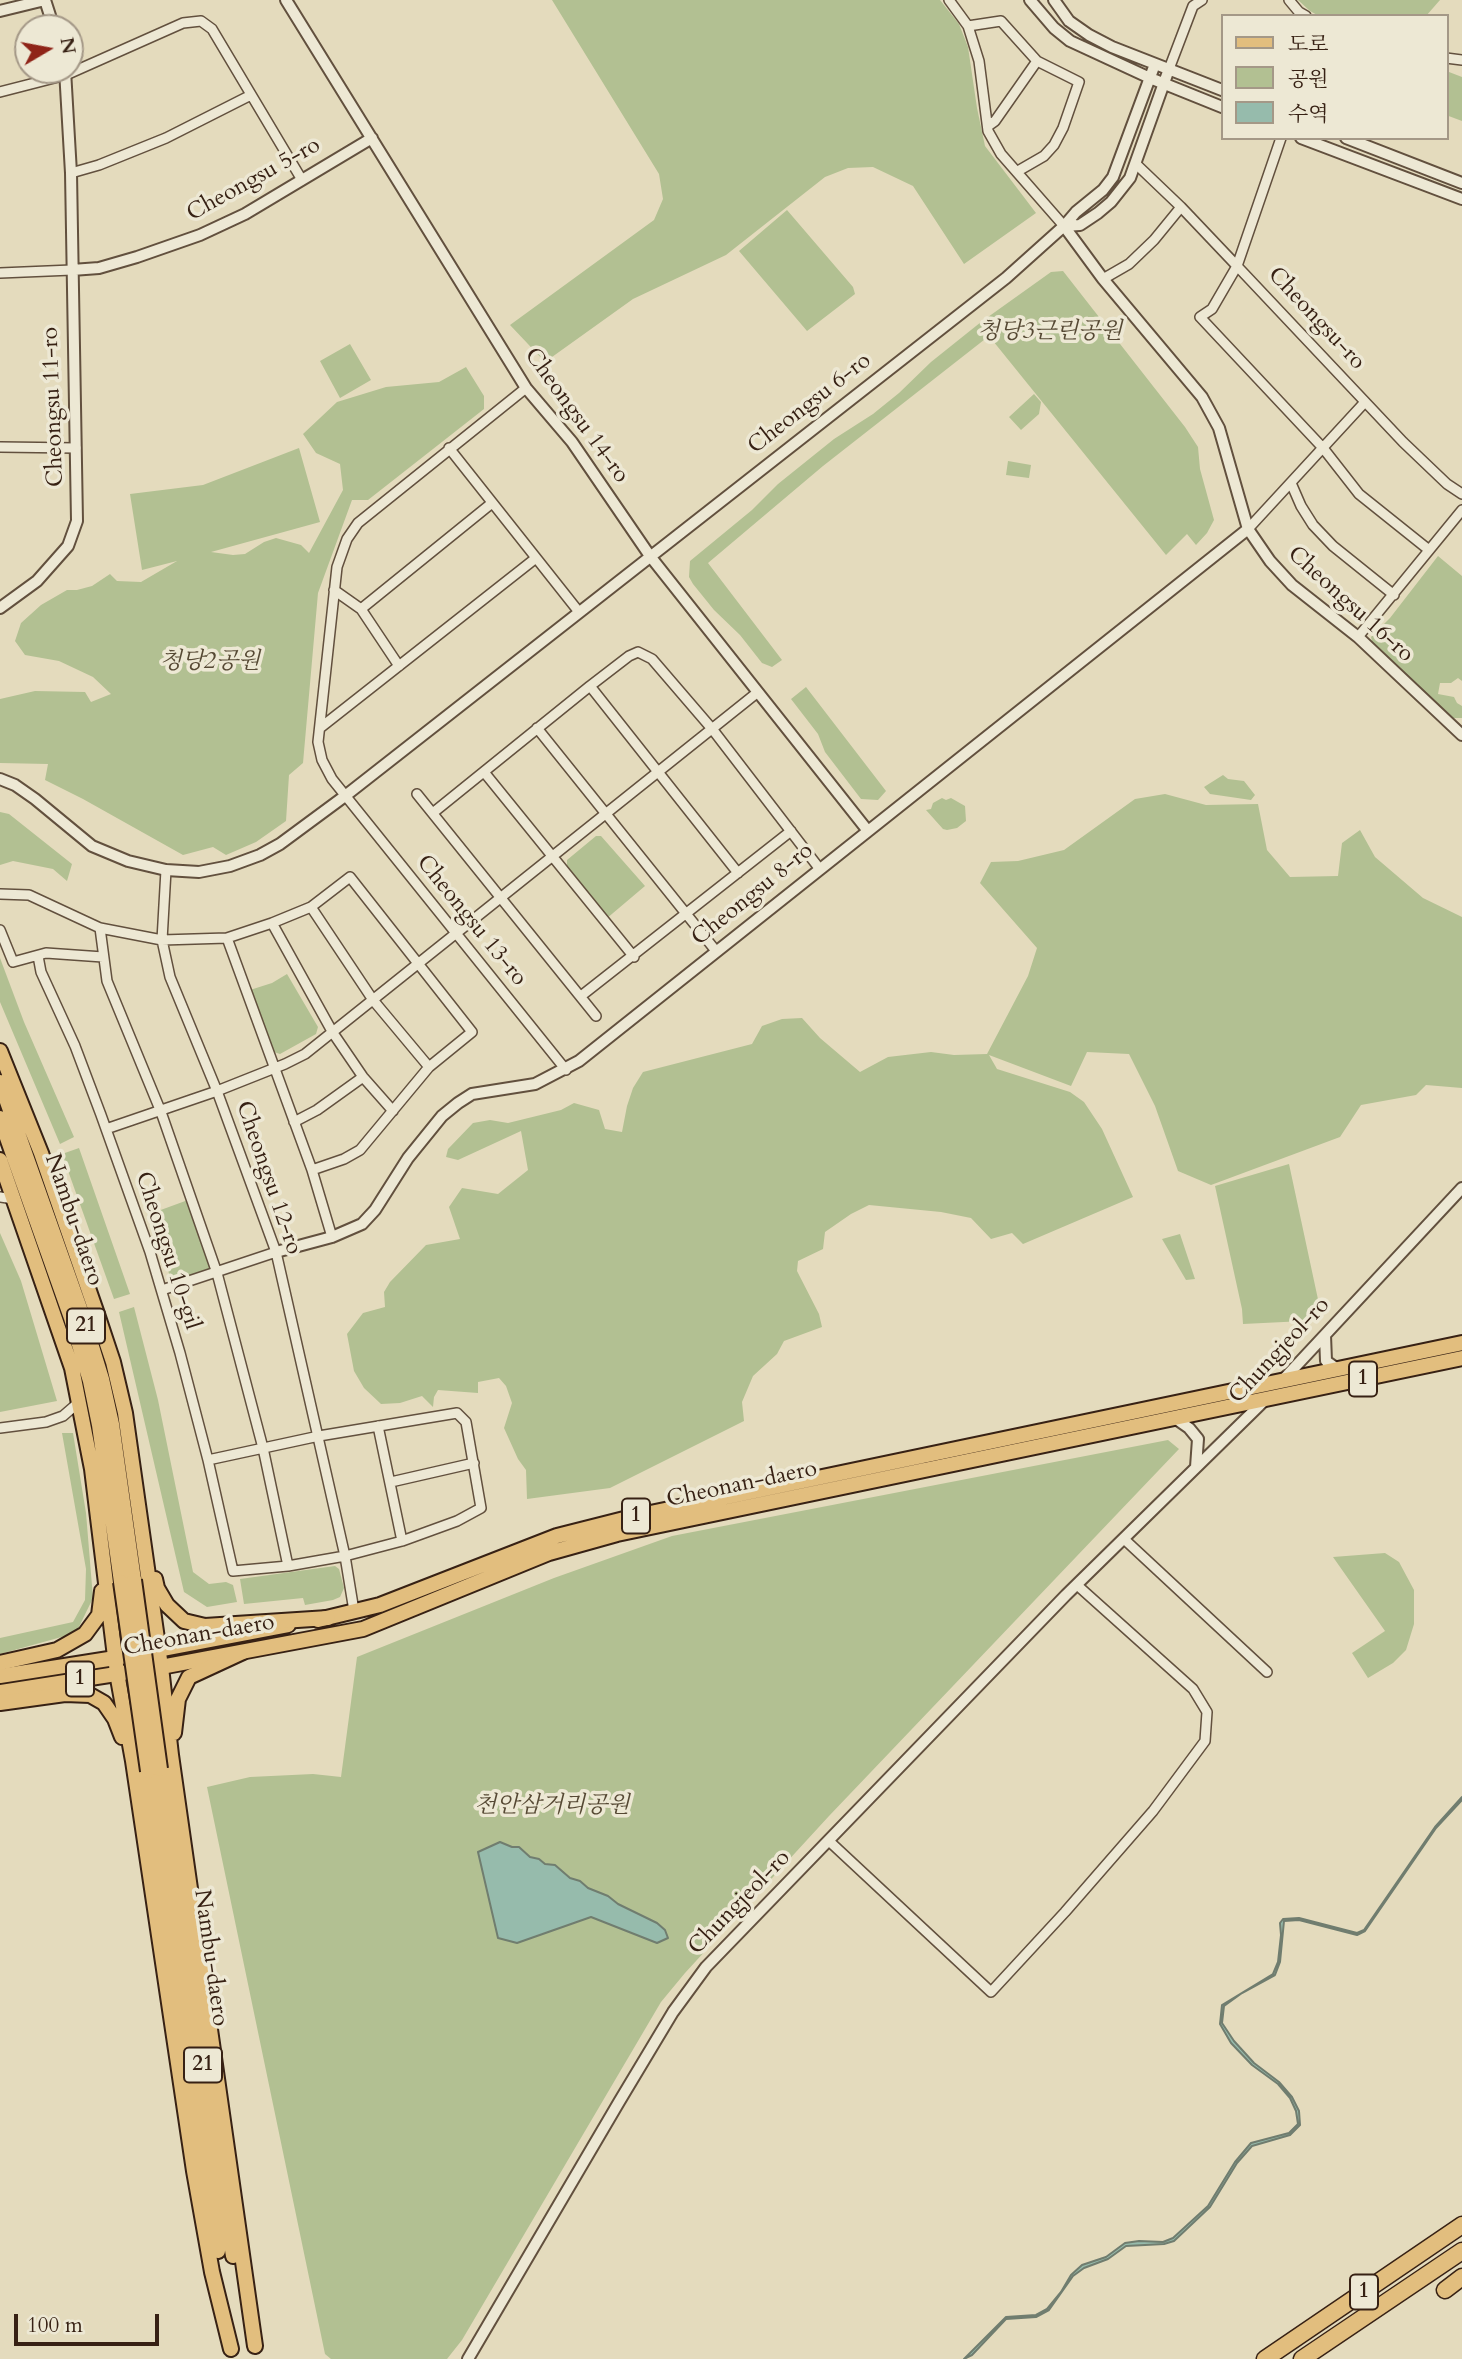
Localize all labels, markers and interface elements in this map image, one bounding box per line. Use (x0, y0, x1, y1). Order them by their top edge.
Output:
north arrow (14, 14, 84, 84)
legend (1220, 14, 1448, 140)
text: 도로 (1288, 30, 1329, 59)
text: N (53, 35, 82, 56)
text: 공원 (1288, 65, 1329, 94)
text: 수역 (1288, 100, 1329, 129)
street label: Cheongsu 5-ro (182, 132, 326, 228)
street label: Cheongsu-ro (1261, 262, 1371, 376)
park label: 청당3근린공원 (977, 319, 1123, 347)
street label: Cheongsu 11-ro (37, 326, 71, 488)
street label: Cheongsu 14-ro (518, 343, 634, 489)
street label: Cheongsu 6-ro (743, 347, 877, 461)
street label: Cheongsu 16-ro (1281, 541, 1419, 669)
park label: 청당2공원 (160, 649, 260, 677)
street label: Cheongsu 8-ro (687, 838, 819, 952)
street label: Cheongsu 13-ro (410, 850, 532, 992)
street label: Cheongsu 12-ro (229, 1098, 307, 1258)
street label: Nambu-daero (38, 1150, 108, 1290)
street label: Cheongsu 10-gil (128, 1168, 206, 1334)
street label: Chungjeol-ro (1224, 1292, 1336, 1410)
road number: 21 (67, 1308, 105, 1344)
road number: 1 (1349, 1362, 1377, 1396)
street label: Cheonan-daero (664, 1456, 820, 1514)
road number: 1 (622, 1498, 650, 1534)
street label: Cheonan-daero (121, 1609, 277, 1663)
road number: 1 (66, 1662, 94, 1696)
park label: 천안삼거리공원 (474, 1793, 630, 1821)
street label: Chungjeol-ro (683, 1845, 797, 1961)
street label: Nambu-daero (187, 1888, 233, 2028)
road number: 21 (184, 2048, 222, 2082)
road number: 1 (1350, 2274, 1378, 2310)
scale bar (18, 2300, 163, 2344)
text: 100 m (27, 2311, 83, 2340)

